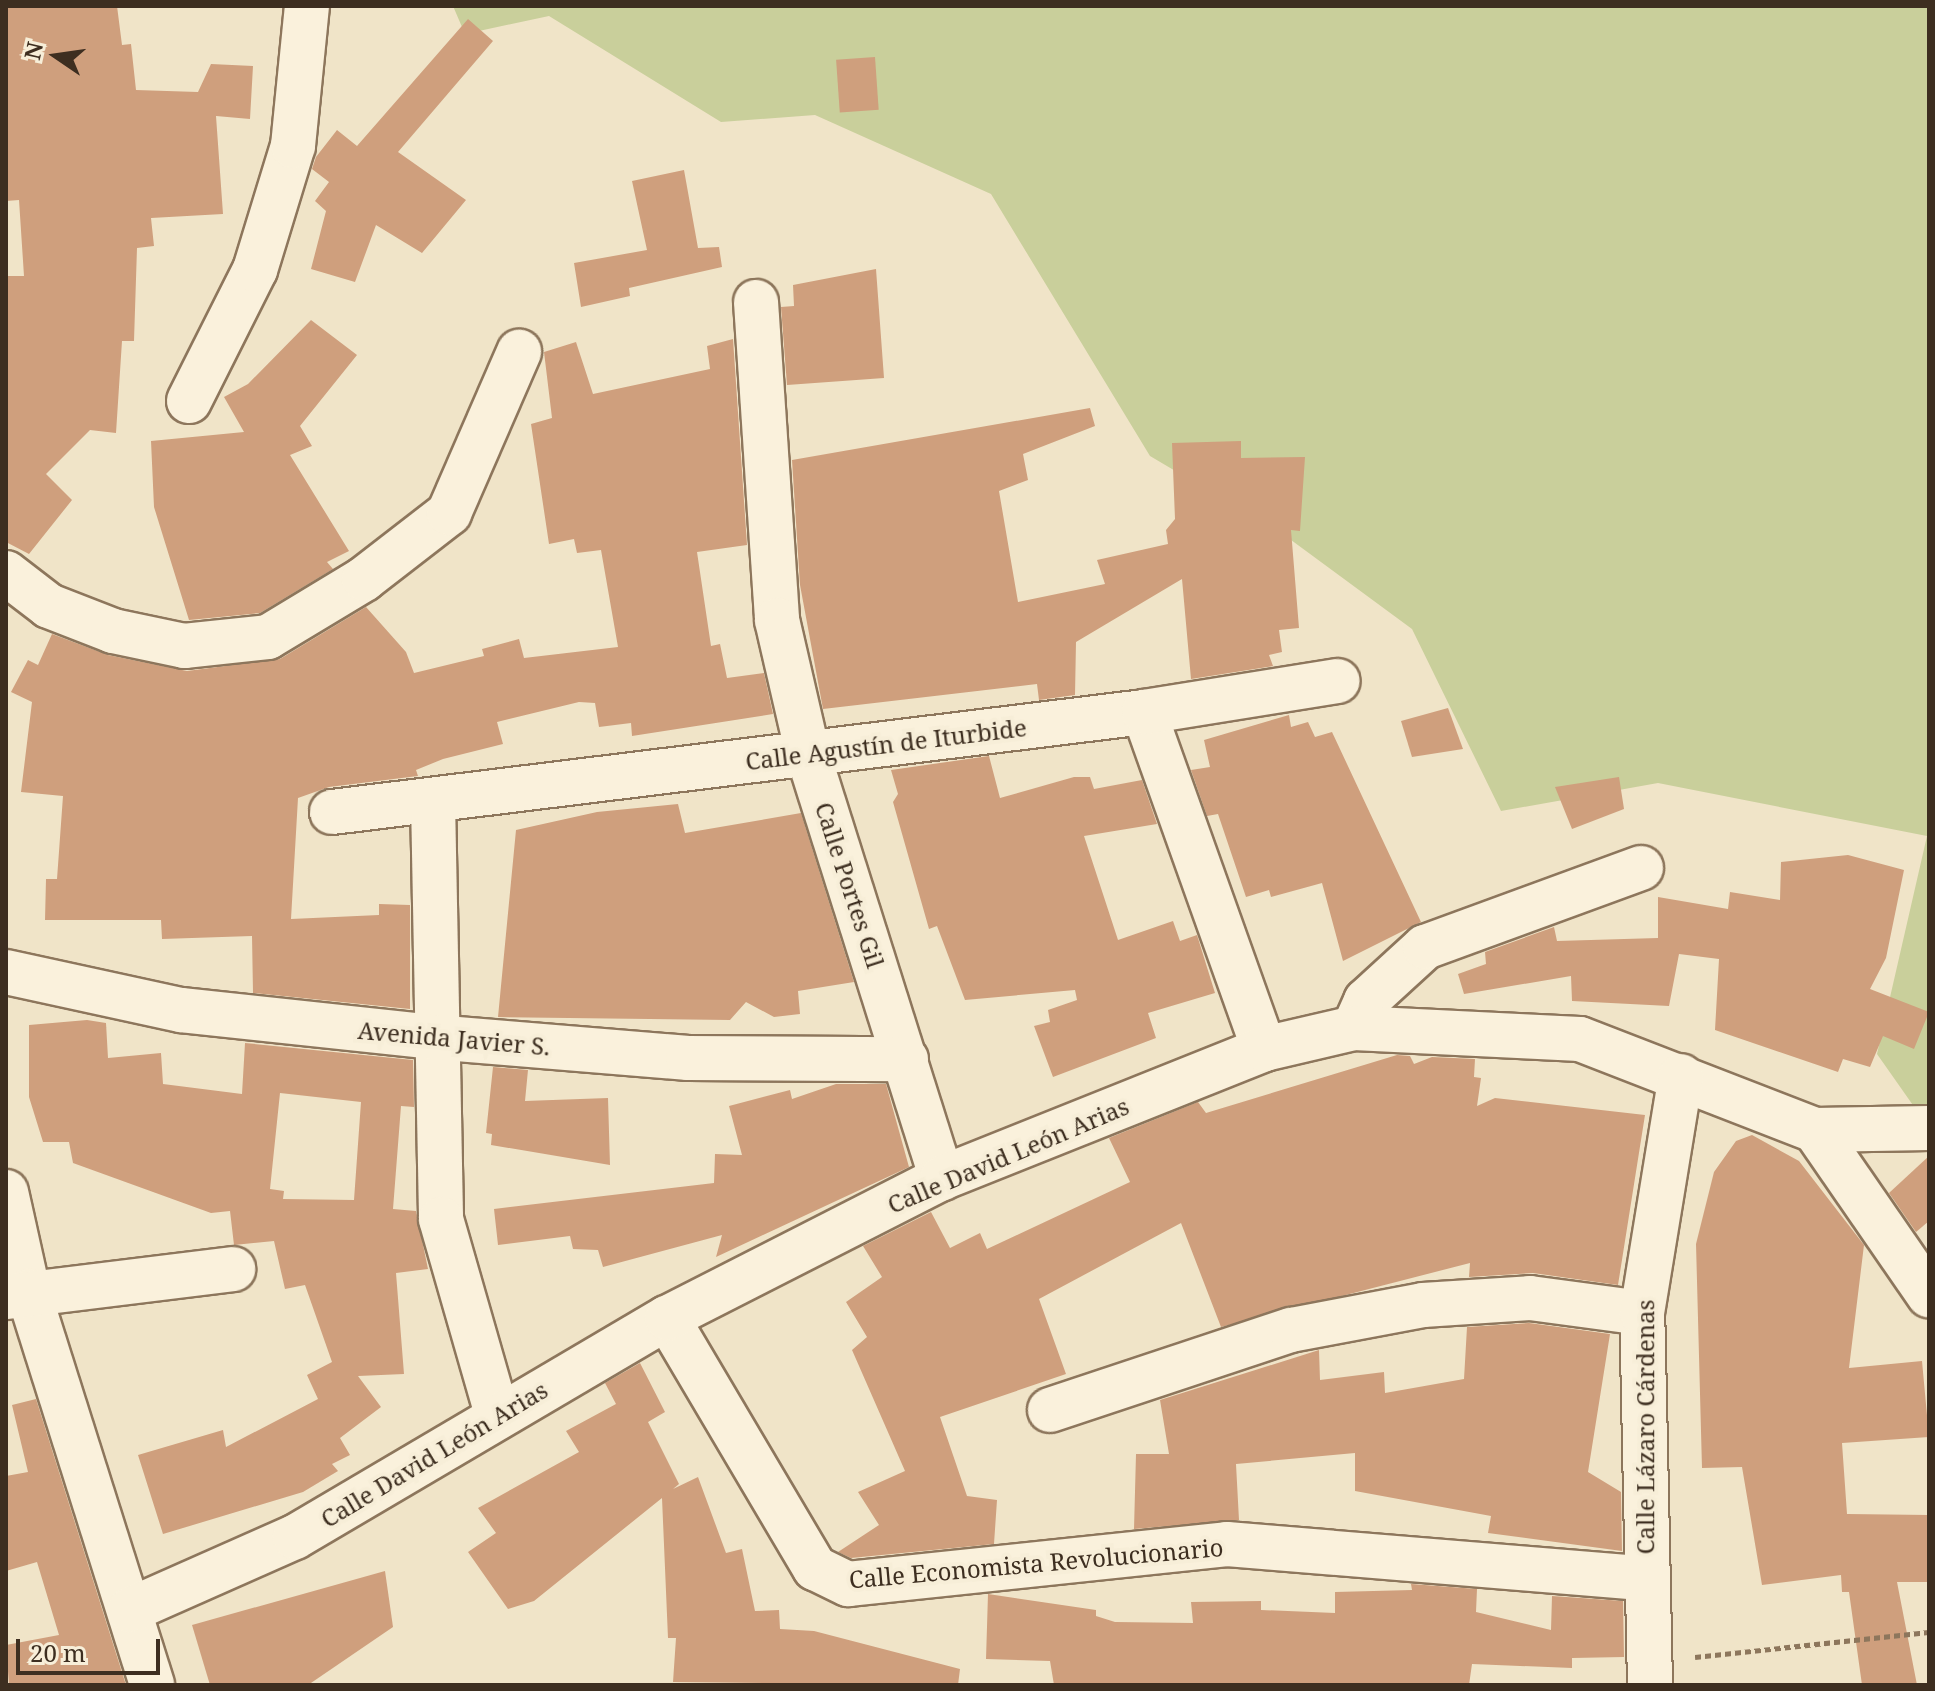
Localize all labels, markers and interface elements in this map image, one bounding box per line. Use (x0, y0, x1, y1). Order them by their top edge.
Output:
north arrow (16, 16, 96, 96)
text: N (16, 39, 49, 62)
street label: Calle Agustín de Iturbide (744, 712, 1028, 776)
street label: Calle Portes Gil (810, 799, 890, 971)
street label: Avenida Javier S. (357, 1015, 551, 1061)
street label: Calle David León Arias (883, 1091, 1133, 1219)
street label: Calle Lázaro Cárdenas (1631, 1300, 1659, 1554)
street label: Calle David León Arias (315, 1375, 553, 1533)
street label: Calle Economista Revolucionario (848, 1532, 1224, 1594)
scale bar (20, 1623, 164, 1673)
text: 20 m (30, 1636, 86, 1669)

